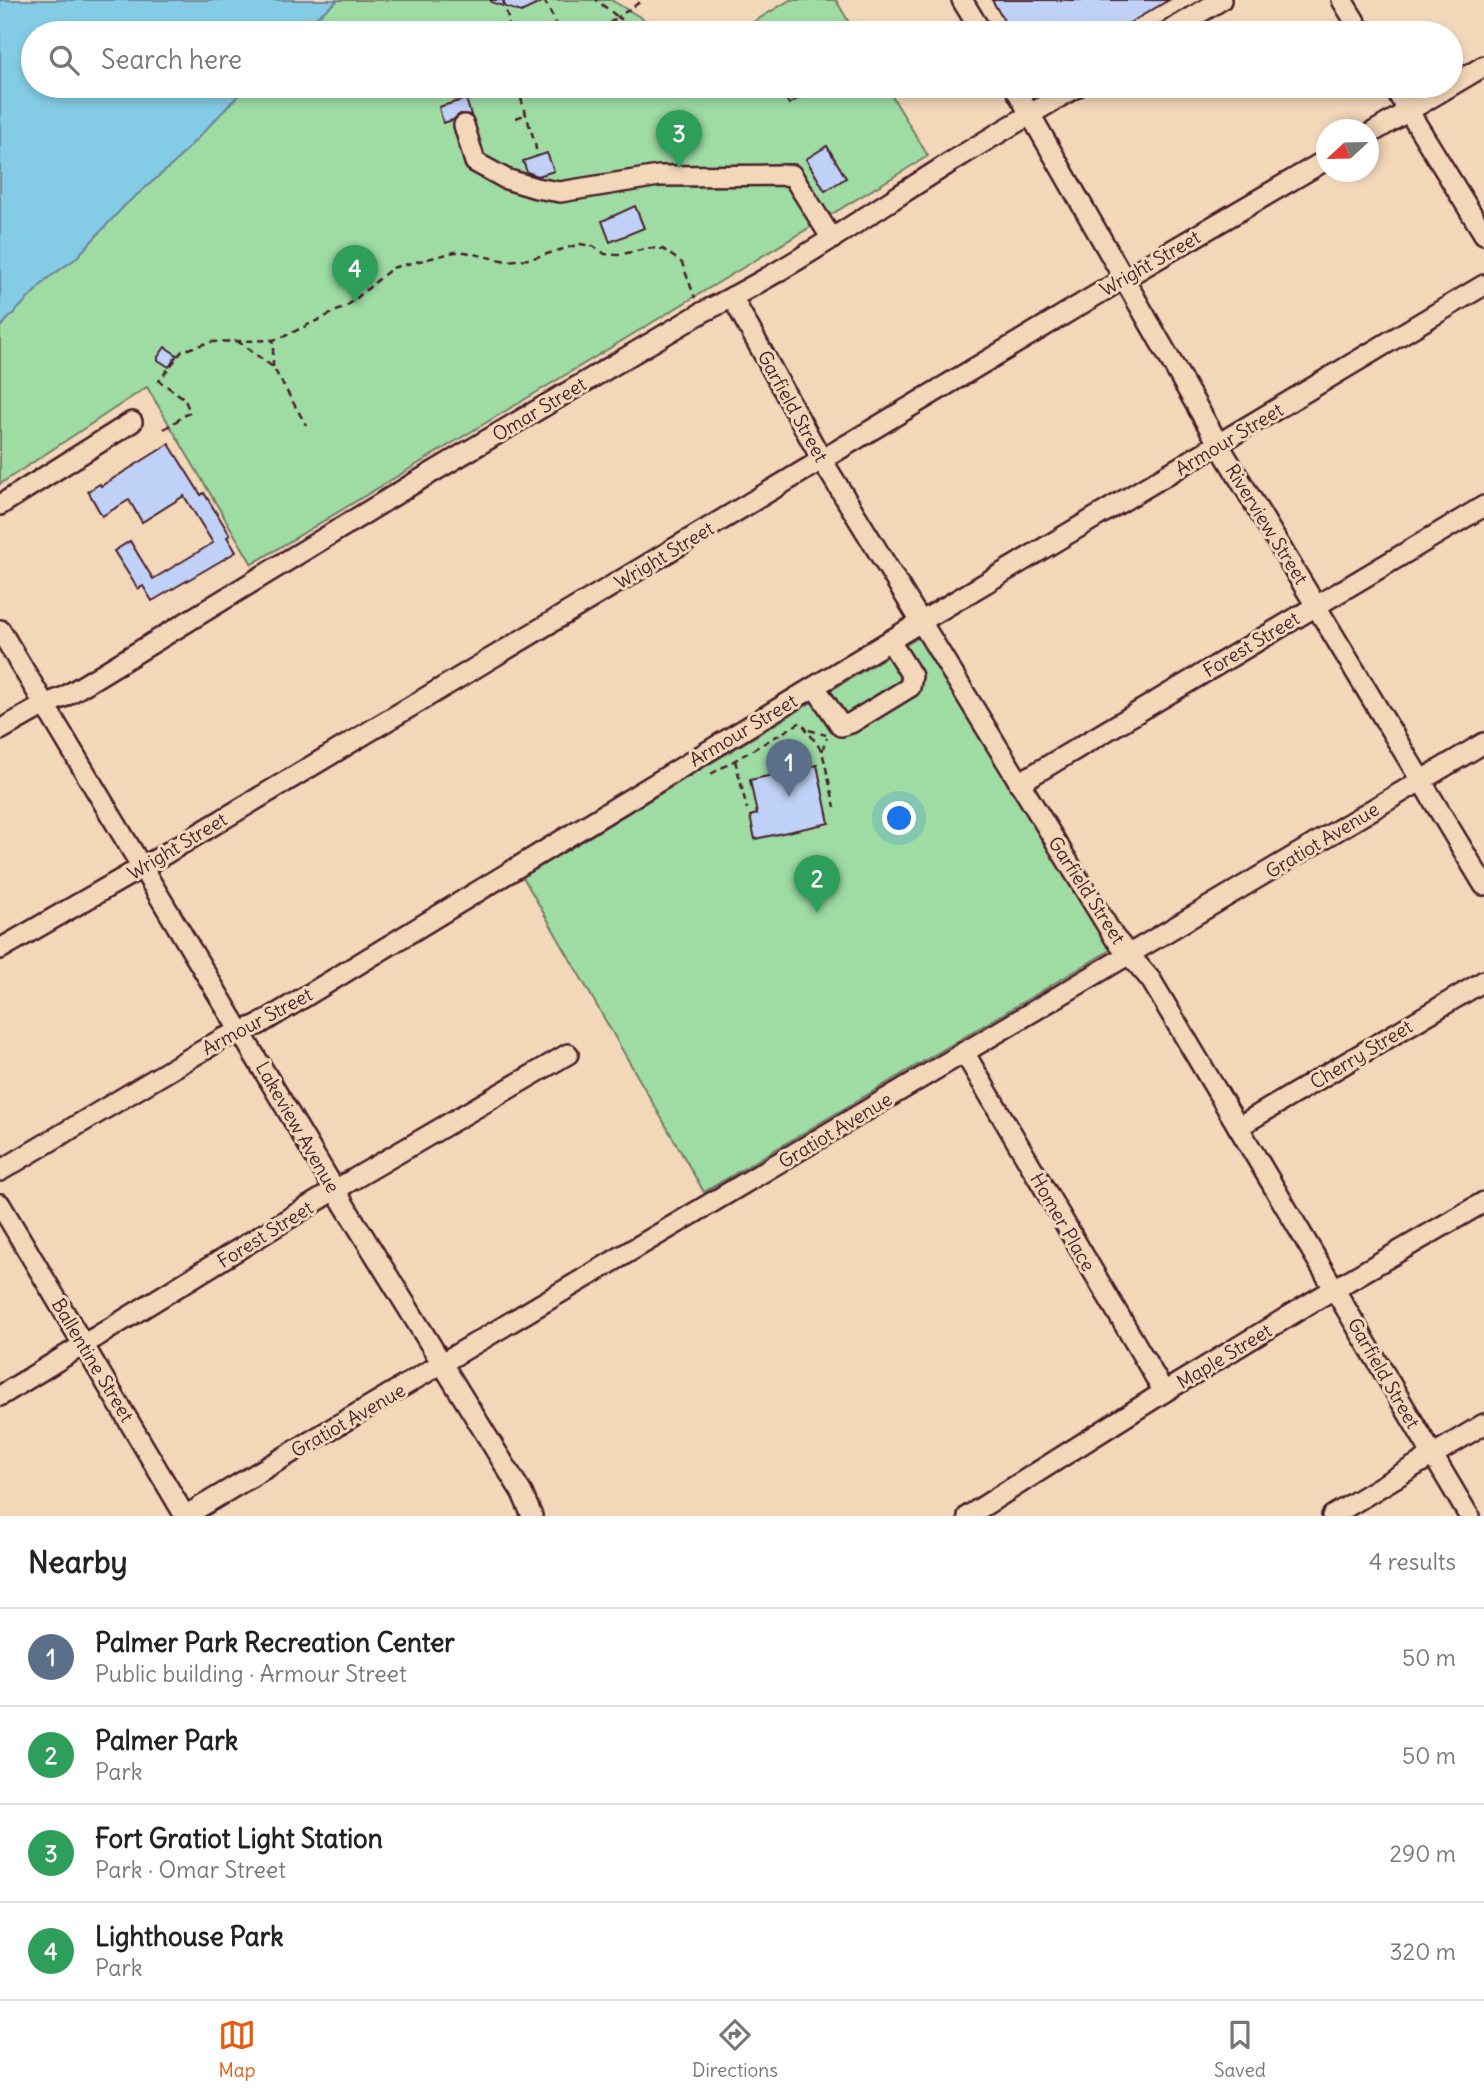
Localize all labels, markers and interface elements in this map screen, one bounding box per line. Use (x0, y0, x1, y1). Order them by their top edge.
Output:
search box (21, 21, 1463, 98)
icon: search (45, 41, 83, 79)
text: Search here (101, 43, 242, 76)
pin: 3 (656, 110, 702, 168)
north arrow (1316, 119, 1379, 182)
street label: Wright Street (1096, 225, 1204, 301)
pin: 4 (332, 245, 378, 303)
street label: Garfield Street (753, 346, 833, 466)
street label: Omar Street (488, 372, 590, 446)
street label: Armour Street (1171, 397, 1287, 481)
street label: Riverview Street (1220, 459, 1314, 589)
street label: Wright Street (610, 516, 718, 594)
street label: Forest Street (1198, 606, 1304, 682)
street label: Armour Street (685, 688, 801, 772)
pin: 1 (766, 739, 812, 797)
street label: Gratiot Avenue (1261, 797, 1383, 883)
your location (882, 801, 916, 835)
street label: Wright Street (123, 807, 231, 885)
street label: Garfield Street (1043, 832, 1131, 948)
pin: 2 (794, 855, 840, 913)
street label: Armour Street (198, 982, 316, 1060)
street label: Cherry Street (1305, 1014, 1417, 1094)
street label: Lakeview Avenue (251, 1057, 345, 1197)
street label: Gratiot Avenue (774, 1087, 896, 1173)
street label: Homer Place (1025, 1169, 1101, 1275)
street label: Forest Street (213, 1195, 317, 1273)
street label: Ballentine Street (47, 1294, 139, 1426)
street label: Garfield Street (1343, 1313, 1425, 1433)
street label: Maple Street (1172, 1318, 1276, 1394)
street label: Gratiot Avenue (287, 1378, 409, 1462)
text: Nearby (28, 1543, 128, 1581)
text: 4 results (1369, 1547, 1456, 1576)
text: Palmer Park Recreation Center (95, 1626, 455, 1659)
text: 1 (46, 1643, 56, 1672)
text: 50 m (1402, 1643, 1456, 1672)
text: Public building · Armour Street (95, 1659, 407, 1688)
text: Palmer Park (95, 1724, 238, 1757)
text: 2 (45, 1741, 57, 1770)
text: 50 m (1402, 1741, 1456, 1770)
text: Park (95, 1757, 143, 1786)
text: Fort Gratiot Light Station (95, 1822, 383, 1855)
text: 3 (44, 1839, 58, 1868)
text: 290 m (1389, 1839, 1456, 1868)
text: Park · Omar Street (95, 1855, 286, 1884)
text: Lighthouse Park (95, 1920, 284, 1953)
text: 4 (44, 1937, 58, 1966)
text: 320 m (1390, 1937, 1456, 1966)
text: Park (95, 1953, 143, 1982)
tab: Map (218, 2016, 256, 2082)
tab: Directions (692, 2016, 778, 2082)
tab: Saved (1214, 2016, 1266, 2082)

